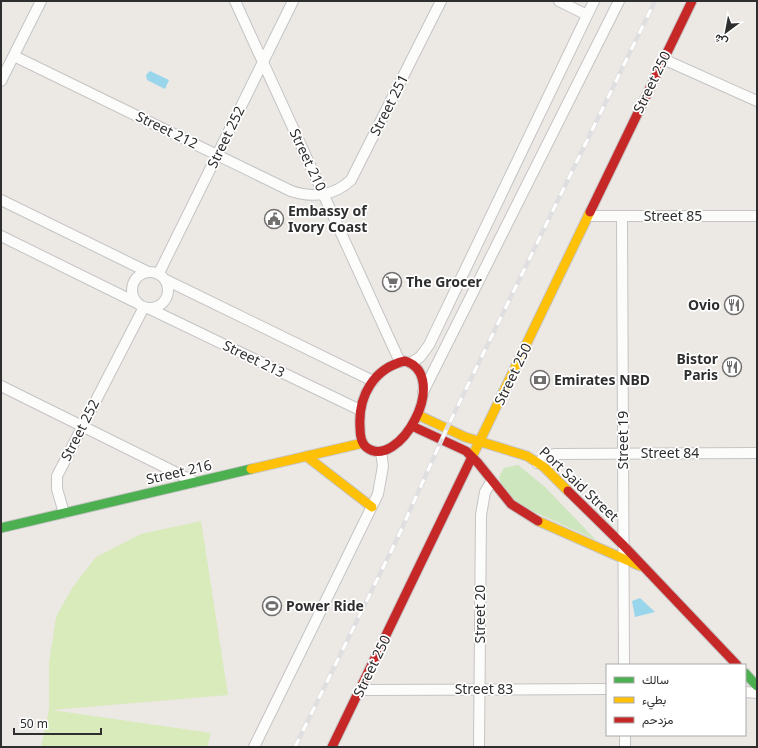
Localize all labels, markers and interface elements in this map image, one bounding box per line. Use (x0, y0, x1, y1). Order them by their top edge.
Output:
north arrow (706, 12, 746, 52)
text: ش (711, 31, 730, 51)
street label: Street 250 (628, 48, 675, 116)
street label: Street 251 (365, 71, 412, 139)
street label: Street 252 (202, 103, 249, 171)
street label: Street 212 (133, 106, 201, 153)
street label: Street 210 (286, 126, 331, 194)
place label: Embassy of Ivory Coast (288, 201, 368, 236)
street label: Street 85 (644, 206, 702, 225)
public building icon: Embassy of Ivory Coast (263, 208, 285, 230)
supermarket icon: The Grocer (381, 271, 403, 293)
place label: The Grocer (406, 272, 483, 291)
restaurant icon: Ovio (723, 294, 745, 316)
place label: Ovio (688, 295, 720, 314)
street label: Street 213 (220, 335, 288, 382)
street label: Street 250 (489, 340, 536, 408)
place label: Bistor Paris (676, 349, 719, 384)
restaurant icon: Bistor Paris (721, 356, 743, 378)
bank icon: Emirates NBD (529, 369, 551, 391)
place label: Emirates NBD (554, 370, 650, 389)
street label: Street 252 (56, 396, 103, 464)
street label: Street 19 (613, 411, 632, 469)
street label: Port Said Street (536, 442, 623, 525)
street label: Street 84 (641, 443, 699, 462)
street label: Street 216 (144, 455, 214, 488)
street label: Street 20 (470, 585, 489, 643)
sports icon: Power Ride (261, 595, 283, 617)
place label: Power Ride (286, 596, 364, 615)
street label: Street 250 (348, 632, 395, 700)
legend (606, 664, 746, 736)
text: سالك (642, 671, 669, 688)
street label: Street 83 (455, 679, 513, 698)
text: بطيء (642, 691, 666, 710)
scale bar (14, 710, 101, 736)
text: مزدحم (642, 711, 673, 728)
text: 50 m (20, 715, 48, 732)

